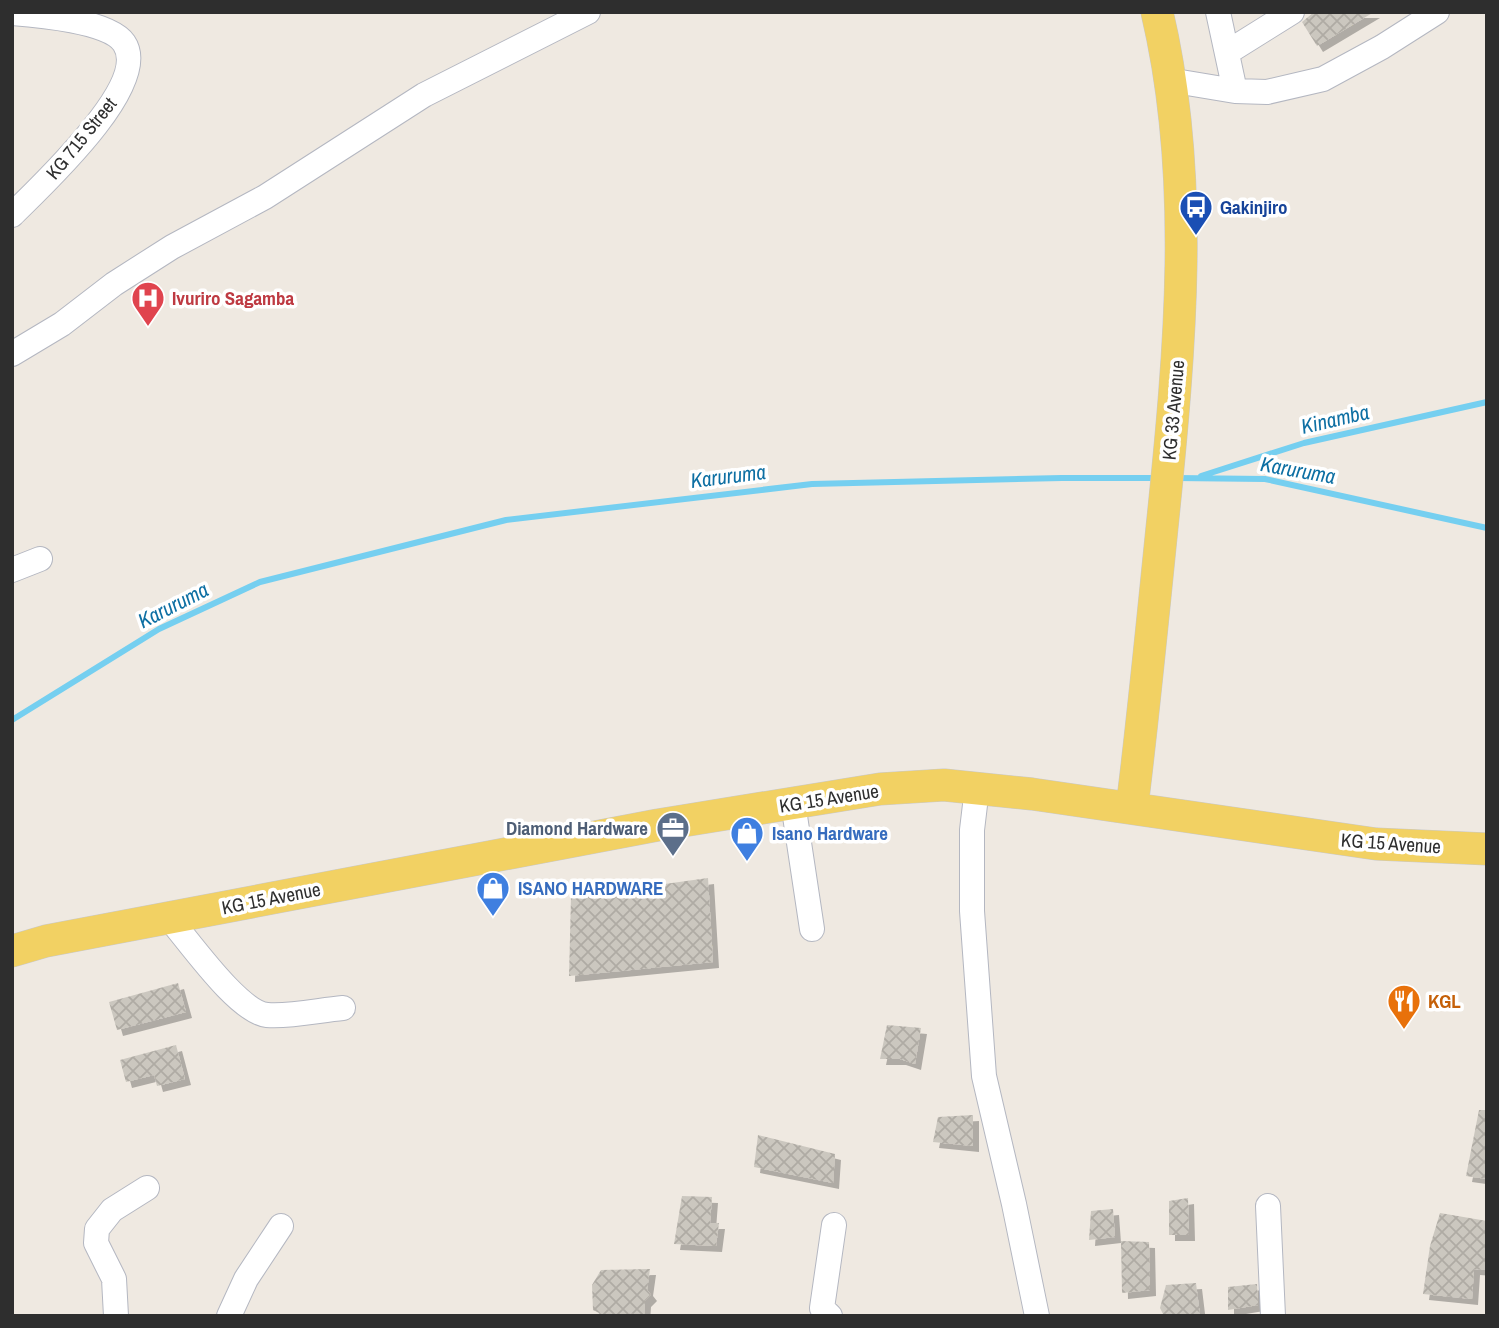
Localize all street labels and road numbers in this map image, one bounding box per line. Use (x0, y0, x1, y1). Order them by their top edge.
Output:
street label: KG 715 Street (40, 91, 123, 185)
street label: KG 33 Avenue (1156, 359, 1190, 461)
street label: KG 15 Avenue (777, 777, 881, 819)
street label: KG 15 Avenue (1340, 827, 1442, 859)
street label: KG 15 Avenue (219, 876, 323, 920)

